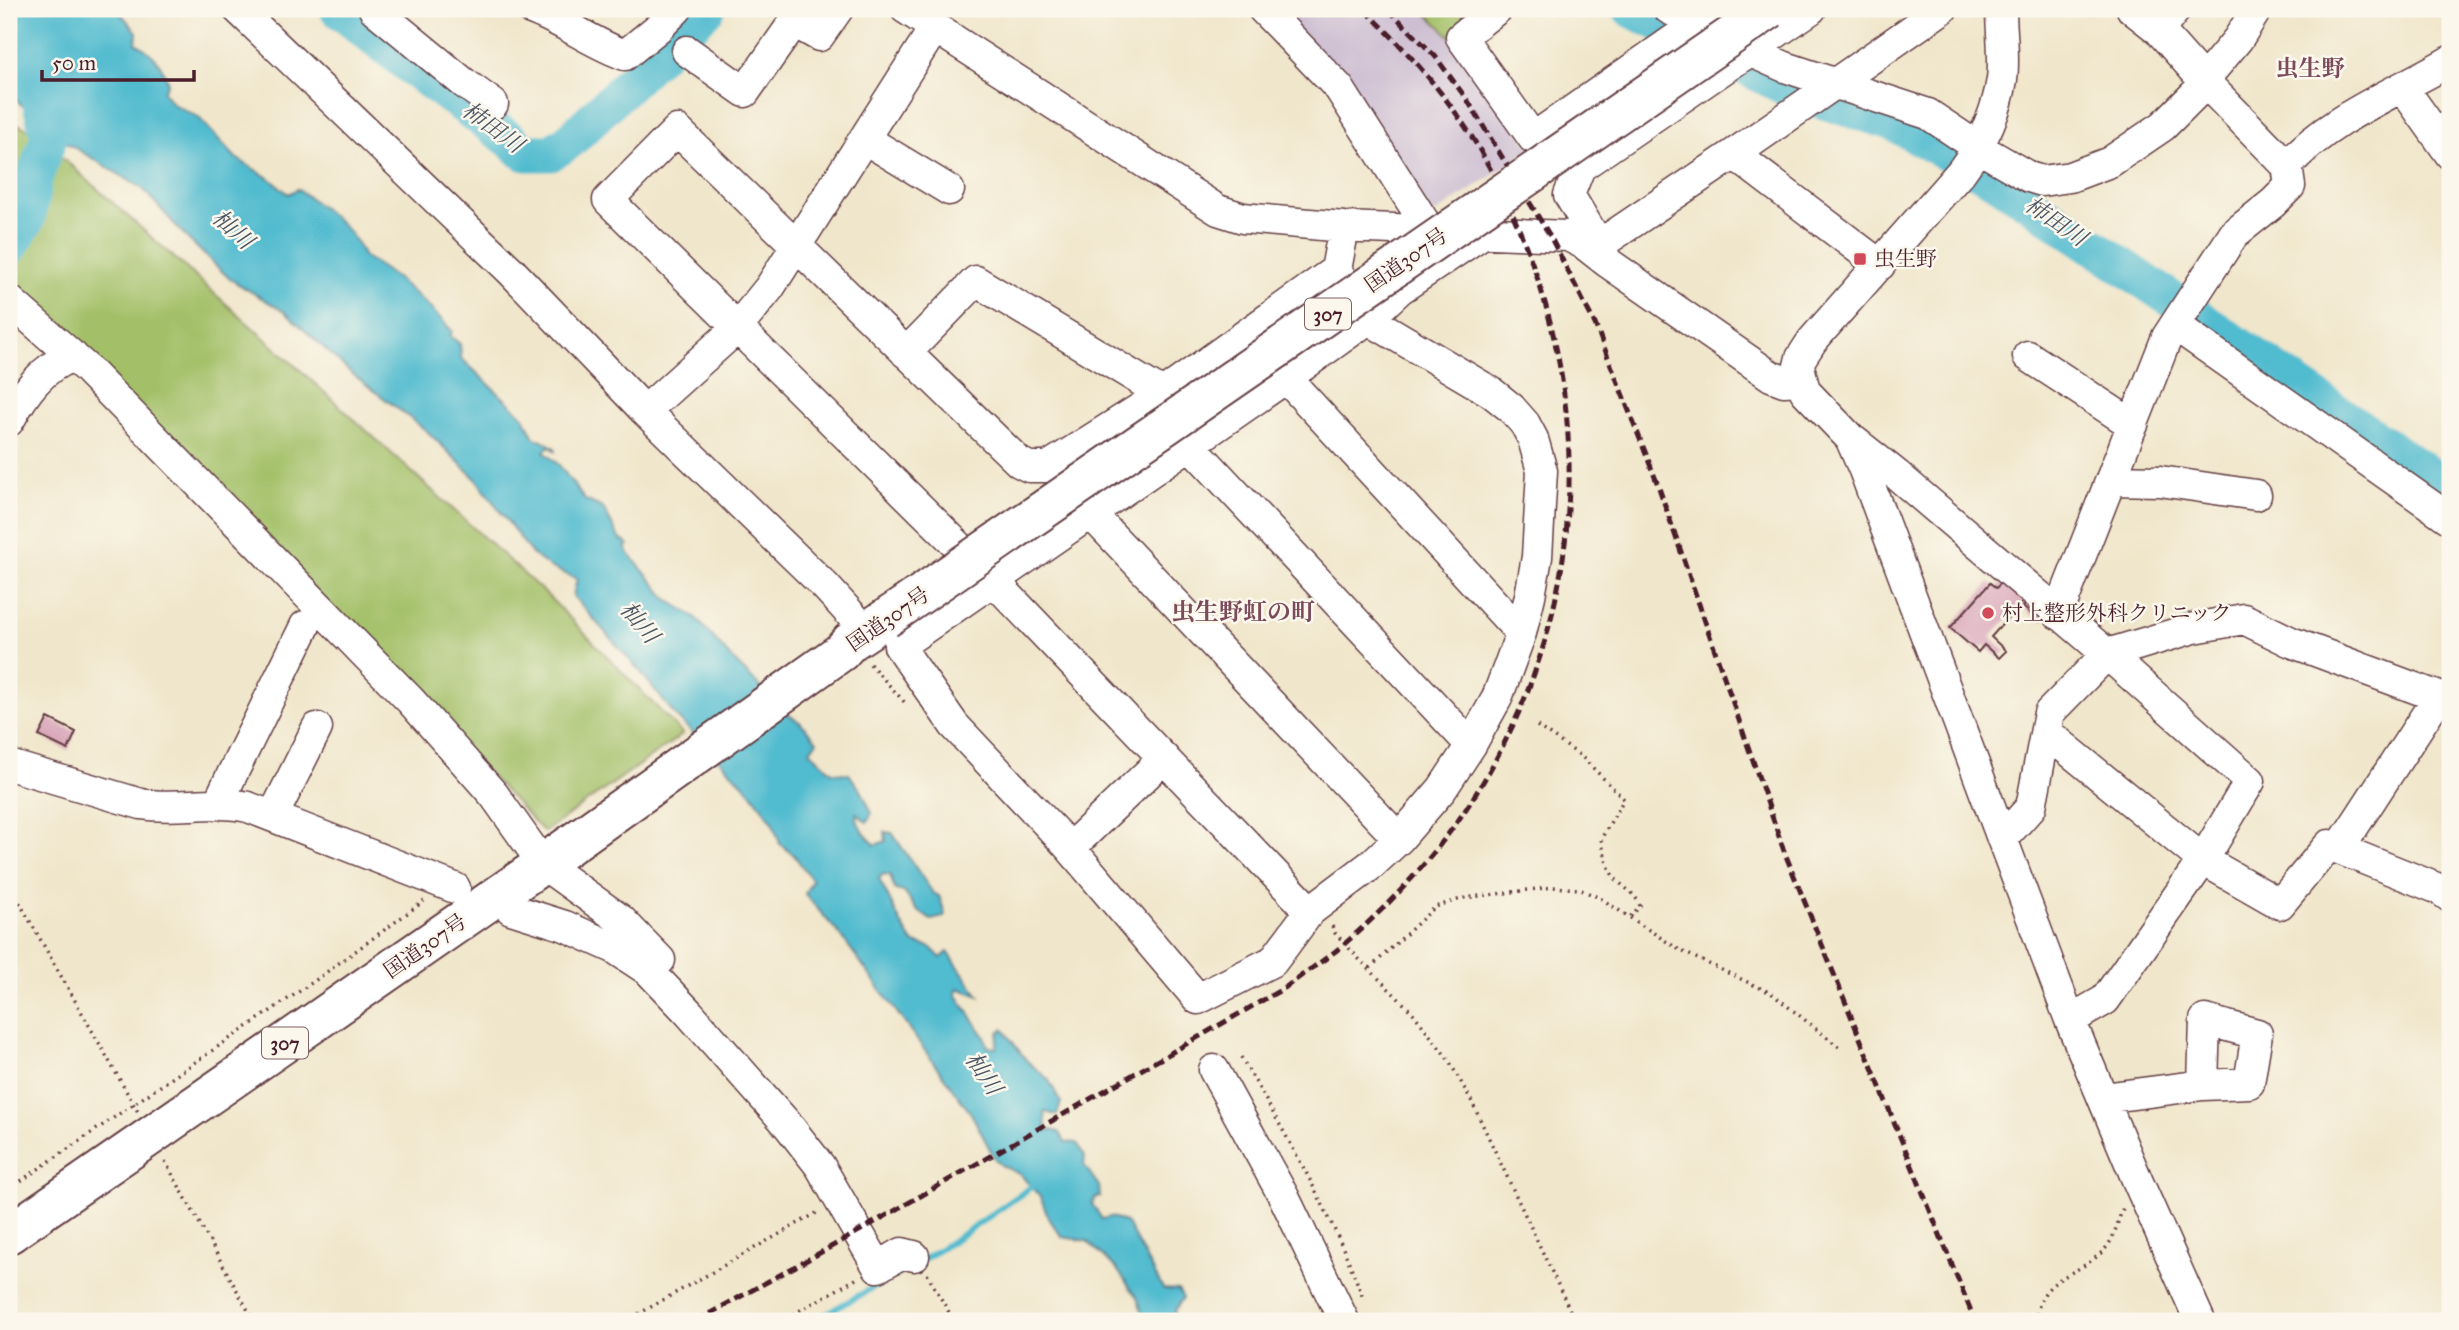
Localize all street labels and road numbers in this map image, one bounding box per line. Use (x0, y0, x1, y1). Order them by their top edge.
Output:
street label: 国道307号 (1360, 222, 1452, 298)
road number: 307 (1305, 298, 1351, 330)
street label: 国道307号 (842, 581, 934, 657)
street label: 国道307号 (379, 908, 471, 984)
road number: 307 (262, 1028, 308, 1058)

